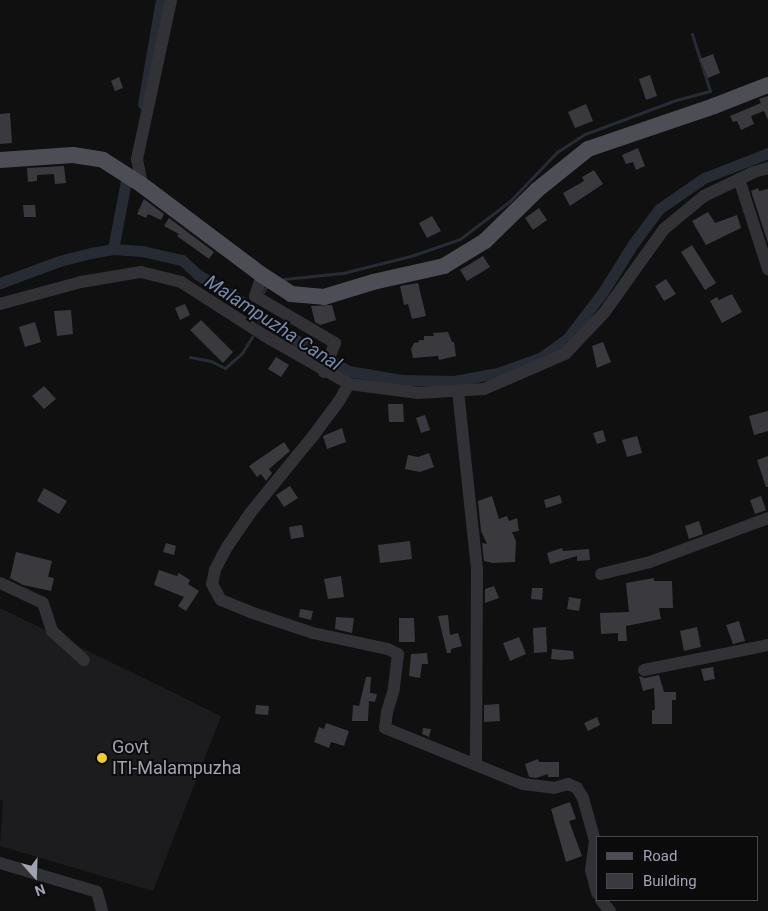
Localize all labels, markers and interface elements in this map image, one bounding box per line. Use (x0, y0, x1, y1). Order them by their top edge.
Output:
water label: Malampuzha Canal (201, 270, 345, 376)
place label: Govt ITI-Malampuzha (112, 737, 241, 780)
marker: Govt ITI-Malampuzha (96, 752, 108, 764)
legend (596, 836, 758, 901)
text: Road (643, 847, 677, 865)
north arrow (10, 851, 60, 901)
text: Building (643, 872, 697, 890)
text: N (33, 881, 48, 899)

